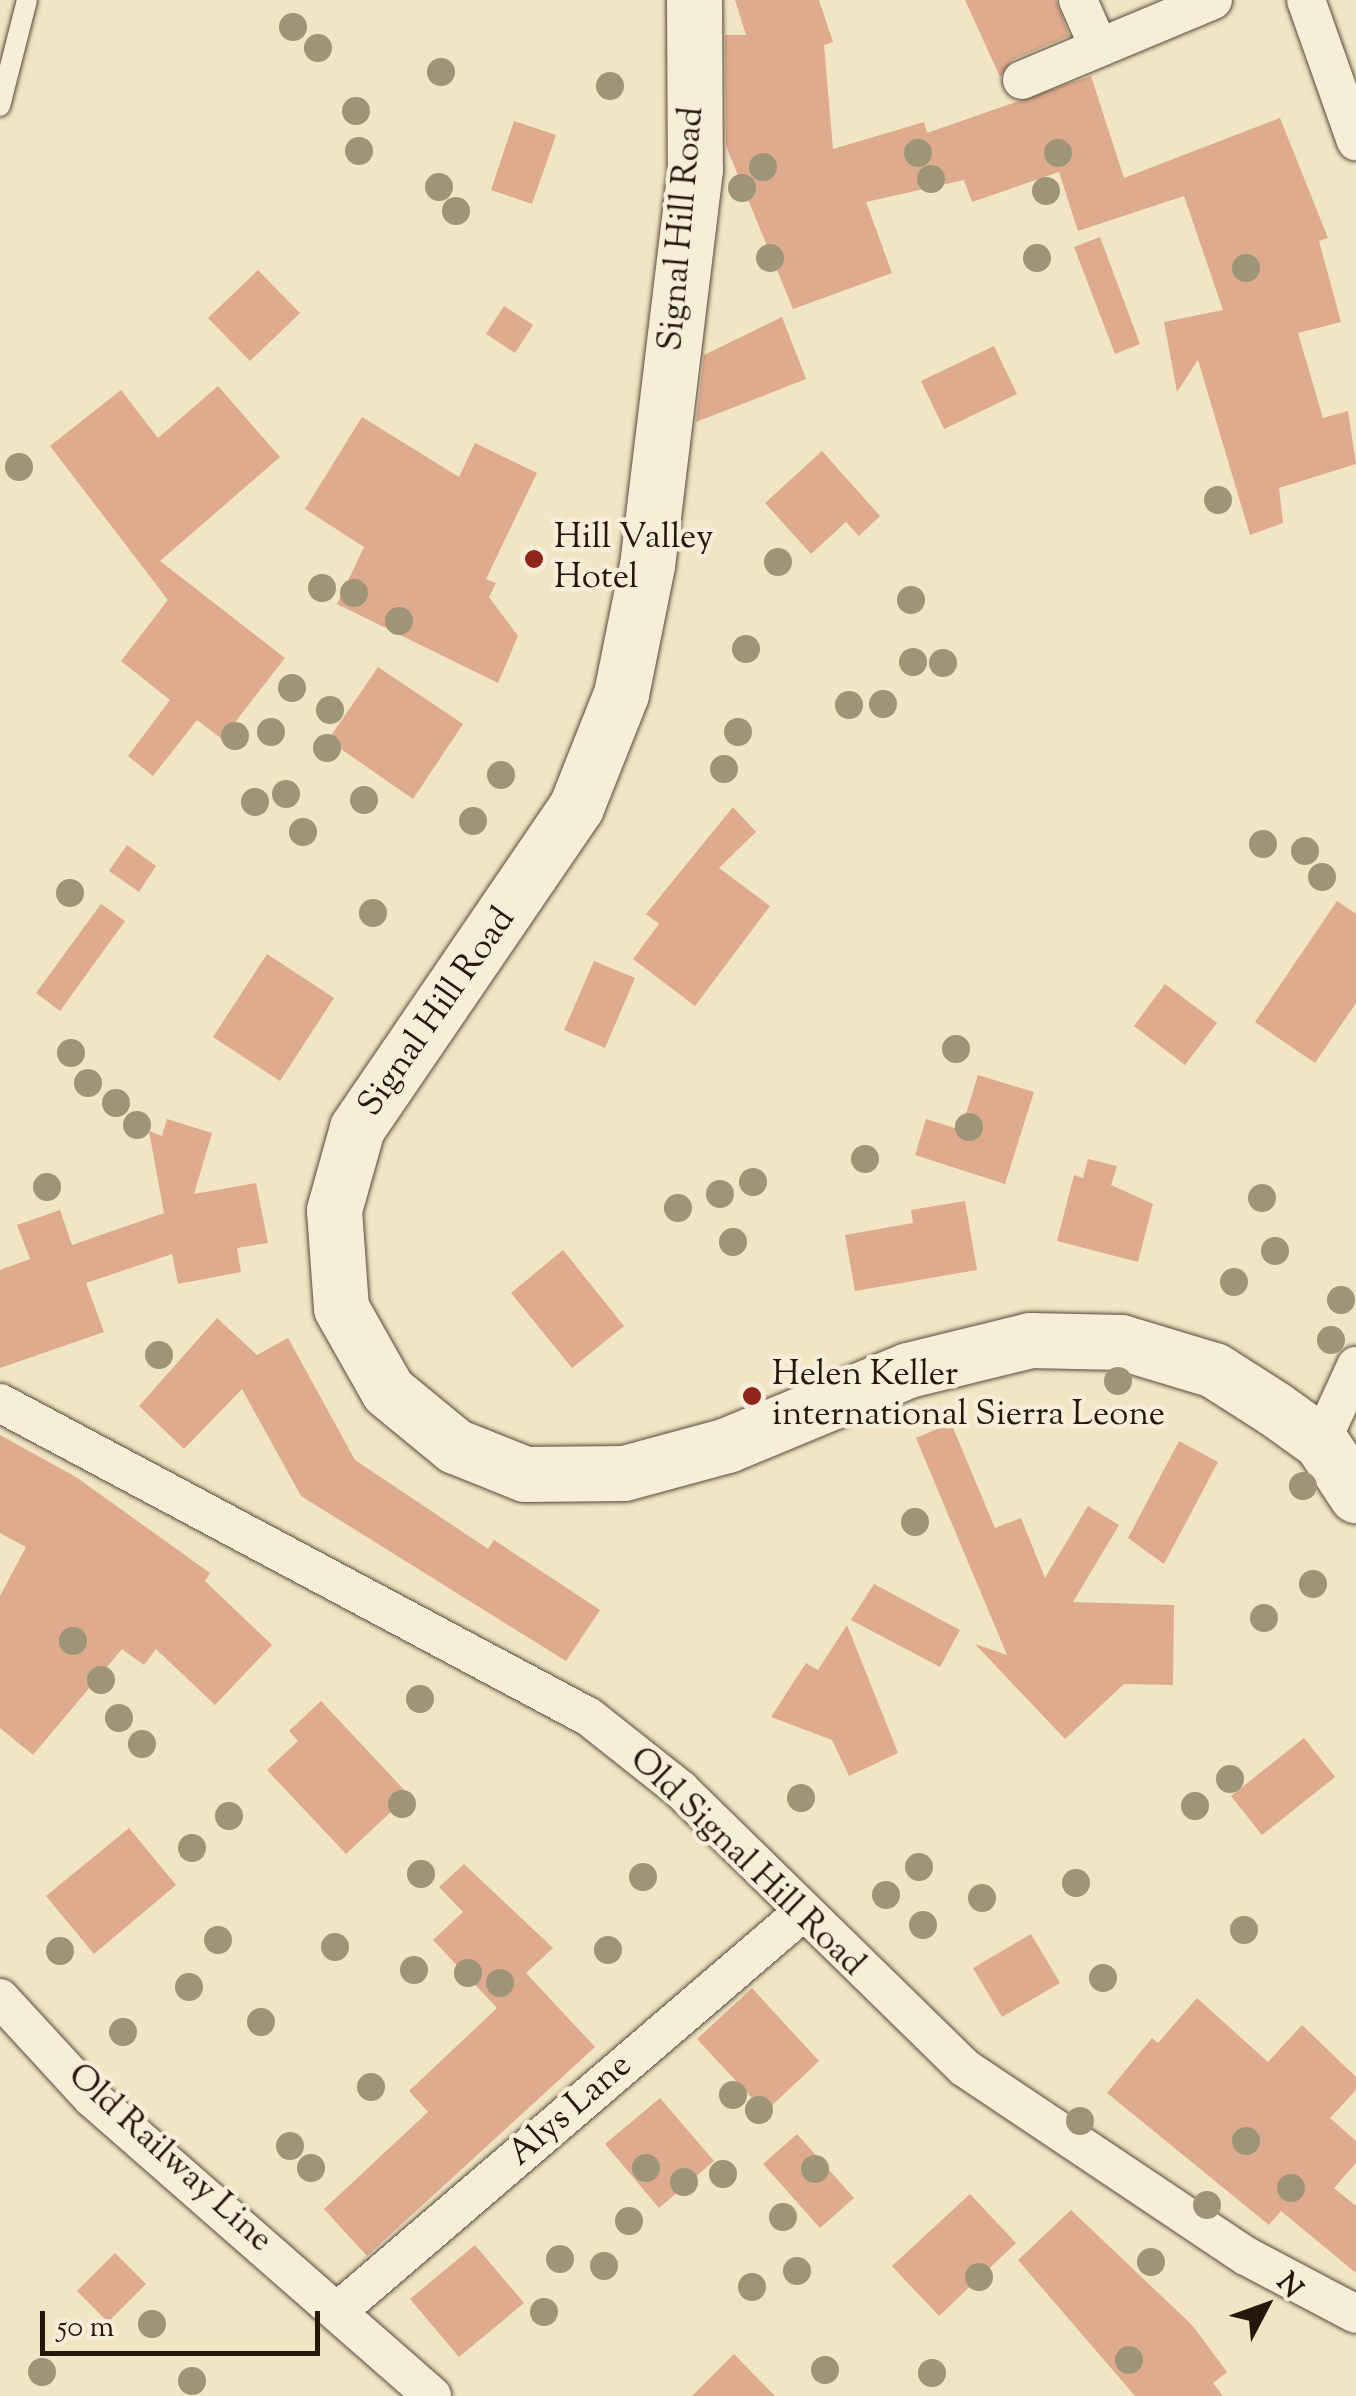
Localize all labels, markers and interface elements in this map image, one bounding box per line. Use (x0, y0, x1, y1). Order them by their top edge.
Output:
street label: Signal Hill Road (651, 105, 715, 353)
place label: Hill Valley Hotel (554, 518, 713, 600)
marker: Hill Valley Hotel (523, 548, 545, 570)
street label: Signal Hill Road (351, 901, 525, 1125)
place label: Helen Keller international Sierra Leone (772, 1355, 1165, 1437)
marker: Helen Keller international Sierra Leone (741, 1385, 763, 1407)
street label: Old Signal Hill Road (619, 1740, 873, 1986)
street label: Alys Lane (500, 2046, 642, 2176)
street label: Old Railway Line (58, 2056, 280, 2262)
north arrow (1216, 2256, 1316, 2356)
text: N (1266, 2265, 1311, 2308)
scale bar (45, 2291, 325, 2353)
text: 50 m (57, 2307, 114, 2350)

